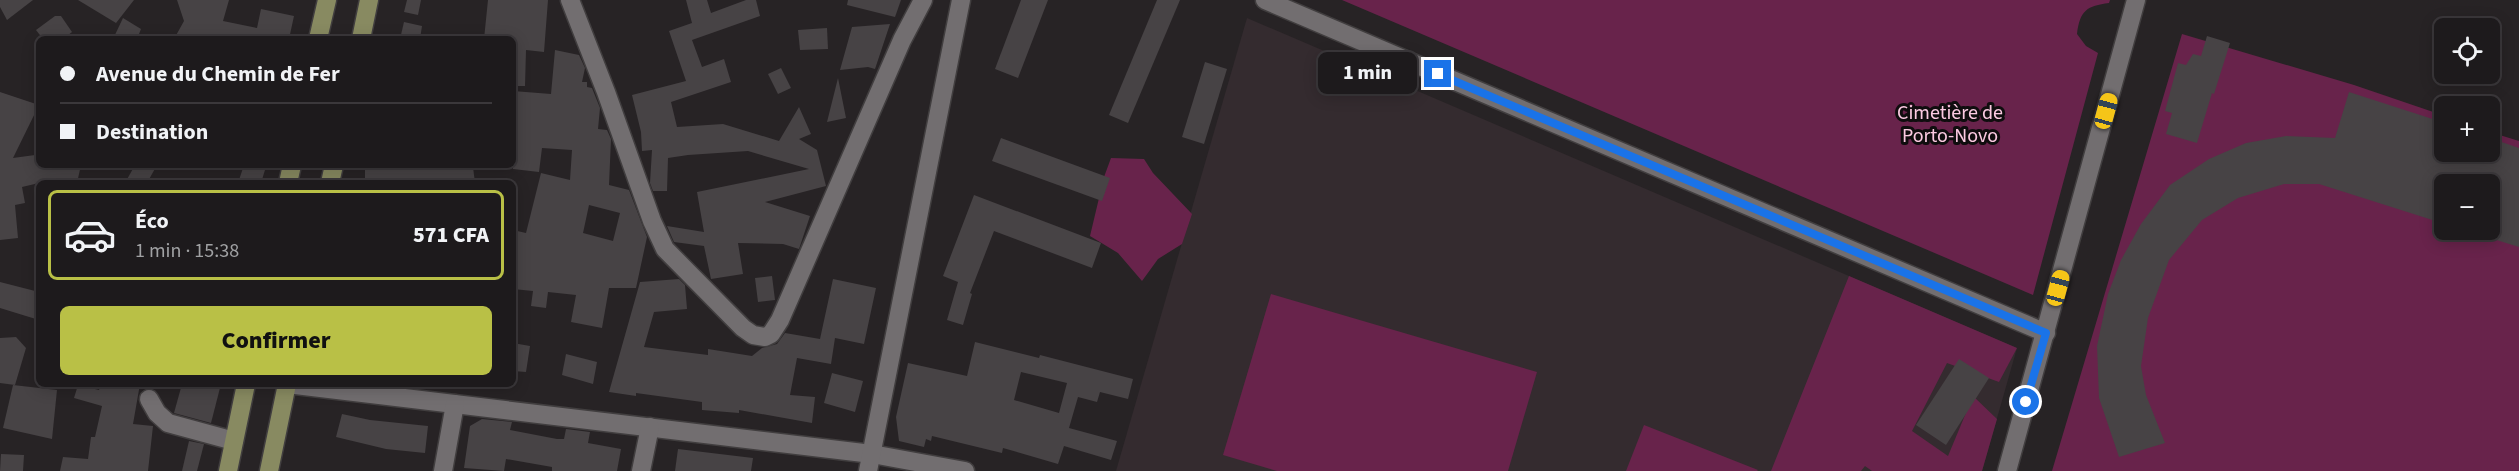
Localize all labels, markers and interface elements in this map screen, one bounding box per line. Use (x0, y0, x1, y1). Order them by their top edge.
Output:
map controls (2434, 18, 2500, 240)
button: locate (2434, 18, 2500, 84)
callout: 1 min (1318, 53, 1417, 95)
text: Avenue du Chemin de Fer (96, 58, 340, 90)
text: 1 min (1343, 59, 1392, 87)
route end (1424, 60, 1451, 87)
car (2093, 91, 2119, 131)
button: + (2434, 96, 2500, 162)
park label: Cimetière de Porto-Novo (1897, 99, 2003, 150)
text: Destination (96, 116, 208, 148)
button: − (2434, 174, 2500, 240)
text: Éco (135, 205, 169, 237)
icon: car (63, 208, 117, 262)
text: 571 CFA (413, 219, 489, 251)
text: 1 min · 15:38 (135, 237, 239, 265)
car (2045, 268, 2071, 308)
button: Confirmer (60, 306, 492, 375)
route start (2012, 388, 2039, 415)

